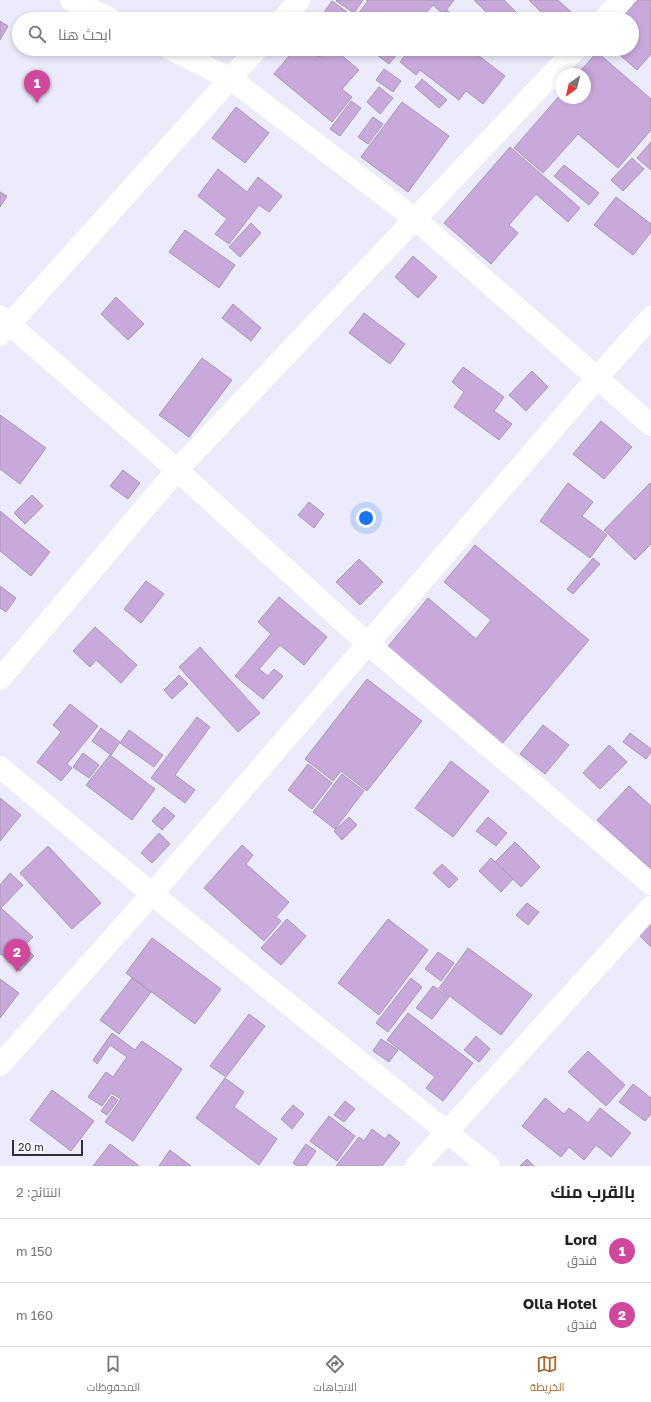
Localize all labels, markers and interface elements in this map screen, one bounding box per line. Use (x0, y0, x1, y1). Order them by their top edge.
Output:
search box (12, 12, 639, 56)
icon: search (26, 23, 48, 45)
text: ابحث هنا (58, 25, 112, 43)
north arrow (555, 68, 591, 104)
pin: 1 (24, 70, 50, 103)
your location (356, 508, 376, 528)
pin: 2 (4, 939, 30, 972)
scale bar (12, 1138, 83, 1157)
text: 20 m (18, 1140, 44, 1153)
text: بالقرب منك (551, 1181, 635, 1202)
text: النتائج: 2 (16, 1184, 61, 1200)
text: Lord (565, 1230, 597, 1248)
text: 150 m (16, 1243, 53, 1259)
text: 1 (619, 1243, 625, 1259)
text: فندق (567, 1252, 597, 1268)
text: Olla Hotel (523, 1294, 597, 1312)
text: 160 m (16, 1307, 53, 1323)
text: 2 (618, 1307, 626, 1323)
text: فندق (567, 1316, 597, 1332)
tab: المحفوظات (87, 1353, 140, 1397)
tab: الاتجاهات (313, 1353, 357, 1397)
tab: الخريطة (530, 1353, 564, 1397)

